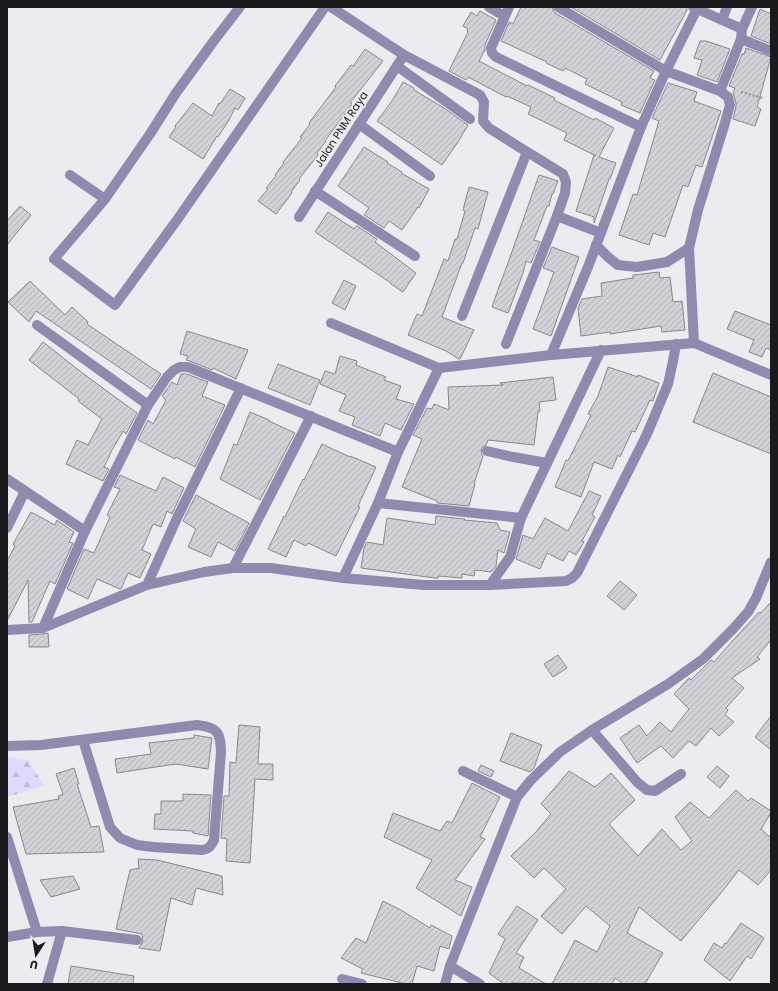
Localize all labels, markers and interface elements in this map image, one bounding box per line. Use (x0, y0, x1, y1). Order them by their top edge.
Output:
street label: Jalan PNM Raya (310, 88, 372, 170)
north arrow (16, 935, 56, 975)
text: U (28, 956, 39, 973)

